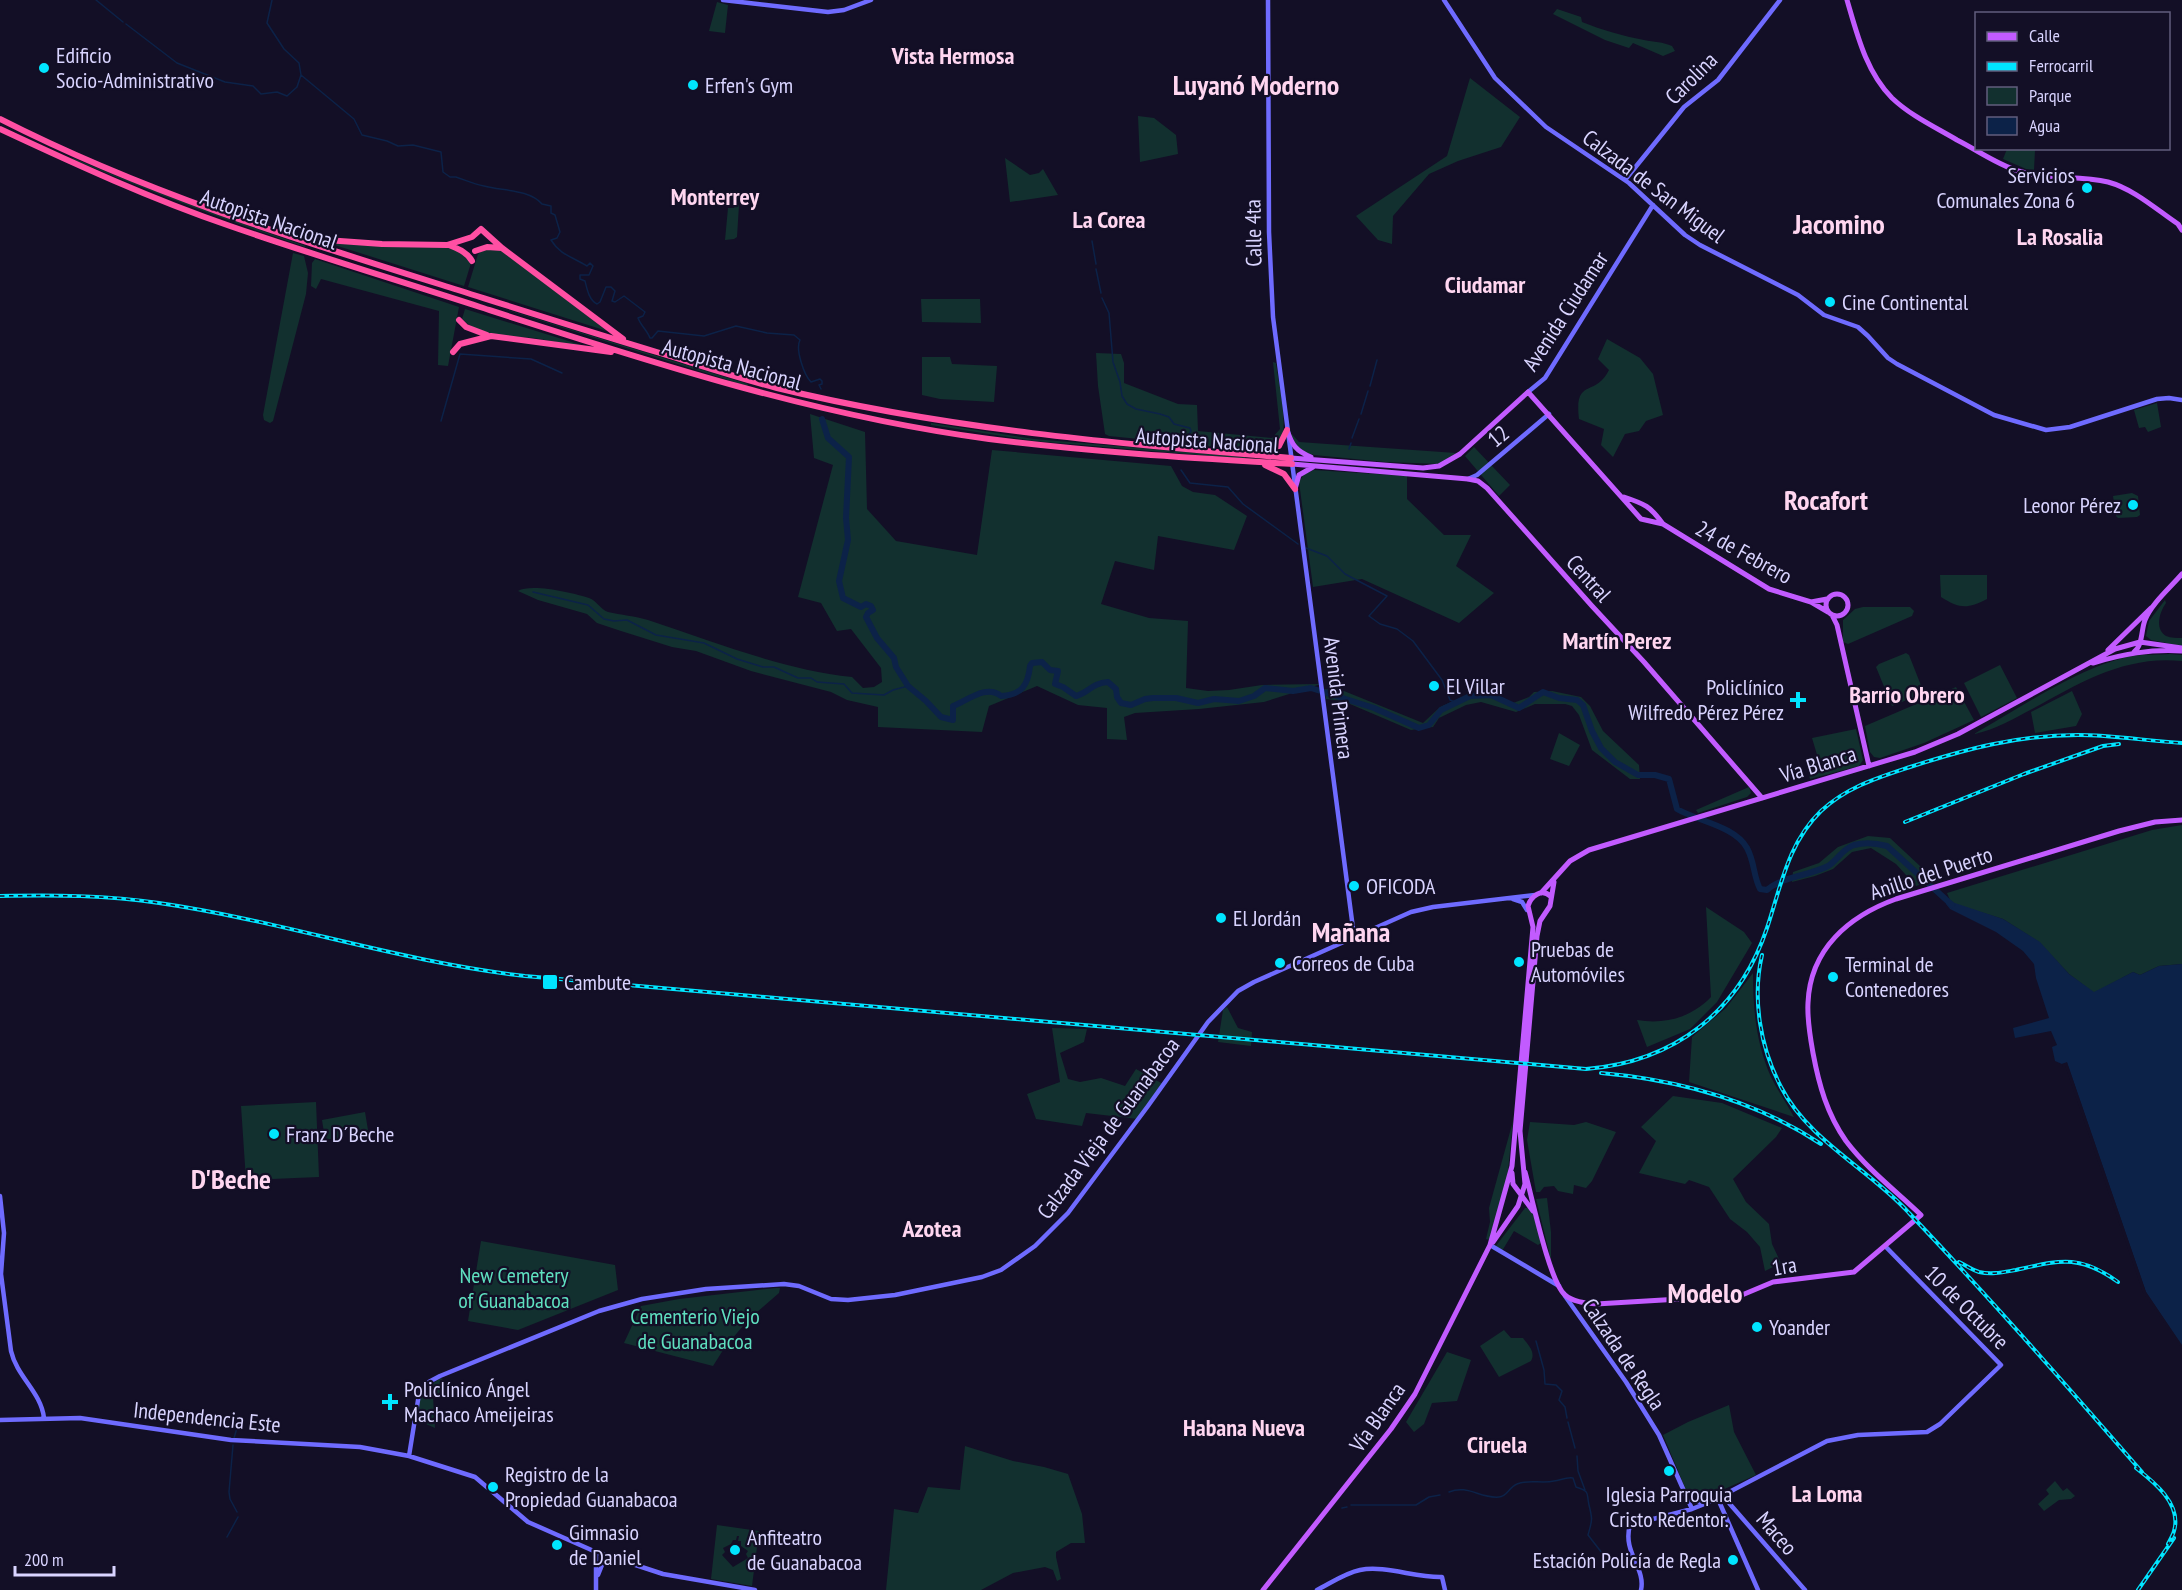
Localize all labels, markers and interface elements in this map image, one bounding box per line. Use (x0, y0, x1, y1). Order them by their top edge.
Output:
legend (1975, 12, 2170, 150)
text: Calle (2029, 24, 2060, 47)
district label: Vista Hermosa (891, 40, 1014, 71)
place label: Edificio Socio-Administrativo (56, 41, 214, 94)
street label: Carolina (1659, 46, 1723, 110)
text: Ferrocarril (2029, 54, 2094, 77)
marker: Edificio Socio-Administrativo (37, 61, 51, 75)
district label: Luyanó Moderno (1173, 66, 1339, 103)
place label: Erfen's Gym (705, 71, 793, 99)
marker: Erfen's Gym (686, 78, 700, 92)
text: Parque (2029, 84, 2072, 107)
text: Agua (2029, 114, 2060, 137)
street label: Calzada de San Miguel (1577, 123, 1732, 249)
place label: Servicios Comunales Zona 6 (1936, 161, 2075, 214)
district label: Monterrey (671, 181, 760, 212)
marker: Servicios Comunales Zona 6 (2080, 181, 2094, 195)
street label: Autopista Nacional (197, 182, 342, 256)
street label: Calle 4ta (1238, 199, 1268, 267)
district label: La Corea (1073, 204, 1146, 235)
district label: Jacomino (1792, 205, 1885, 242)
district label: La Rosalia (2017, 221, 2103, 252)
street label: Avenida Ciudamar (1516, 246, 1614, 376)
district label: Ciudamar (1445, 269, 1526, 300)
place label: Cine Continental (1842, 288, 1969, 316)
marker: Cine Continental (1823, 295, 1837, 309)
street label: Autopista Nacional (659, 332, 806, 396)
street label: 12 (1481, 419, 1515, 453)
street label: Autopista Nacional (1135, 421, 1280, 459)
district label: Rocafort (1784, 481, 1868, 518)
place label: Leonor Pérez (2023, 491, 2121, 519)
marker: Leonor Pérez (2126, 498, 2140, 512)
street label: 24 de Febrero (1691, 514, 1797, 590)
street label: Central (1560, 548, 1618, 608)
district label: Martín Perez (1562, 625, 1672, 656)
street label: Avenida Primera (1318, 635, 1360, 761)
place label: El Villar (1446, 672, 1505, 700)
place label: Policlínico Wilfredo Pérez Pérez (1628, 673, 1784, 726)
marker: El Villar (1427, 679, 1441, 693)
district label: Barrio Obrero (1849, 679, 1965, 710)
marker: Policlínico Wilfredo Pérez Pérez (1789, 691, 1807, 709)
street label: Vía Blanca (1776, 739, 1859, 789)
street label: Anillo del Puerto (1866, 840, 1996, 906)
place label: OFICODA (1366, 872, 1436, 900)
marker: OFICODA (1347, 879, 1361, 893)
place label: El Jordán (1233, 904, 1301, 932)
marker: El Jordán (1214, 911, 1228, 925)
district label: Mañana (1312, 913, 1390, 950)
place label: Pruebas de Automóviles (1531, 935, 1625, 988)
place label: Correos de Cuba (1292, 949, 1415, 977)
place label: Terminal de Contenedores (1845, 950, 1949, 1003)
marker: Pruebas de Automóviles (1512, 955, 1526, 969)
marker: Correos de Cuba (1273, 956, 1287, 970)
place label: Cambute (564, 968, 631, 996)
marker: Terminal de Contenedores (1826, 970, 1840, 984)
marker: Cambute (541, 973, 559, 991)
street label: Calzada Vieja de Guanabacoa (1031, 1032, 1185, 1224)
place label: Franz D´Beche (286, 1120, 394, 1148)
marker: Franz D´Beche (267, 1127, 281, 1141)
district label: D'Beche (191, 1160, 271, 1197)
district label: Azotea (902, 1213, 961, 1244)
street label: 1ra (1769, 1250, 1799, 1282)
street label: 10 de Octubre (1919, 1259, 2015, 1355)
park label: New Cemetery of Guanabacoa (458, 1261, 570, 1314)
district label: Modelo (1668, 1274, 1742, 1311)
street label: Calzada de Regla (1576, 1293, 1672, 1415)
park label: Cementerio Viejo de Guanabacoa (630, 1302, 760, 1355)
place label: Yoander (1769, 1313, 1830, 1341)
marker: Yoander (1750, 1320, 1764, 1334)
place label: Policlínico Ángel Machaco Ameijeiras (404, 1375, 554, 1428)
street label: Vía Blanca (1343, 1377, 1411, 1458)
marker: Policlínico Ángel Machaco Ameijeiras (381, 1393, 399, 1411)
street label: Independencia Este (132, 1395, 282, 1439)
district label: Habana Nueva (1183, 1412, 1305, 1443)
district label: Ciruela (1467, 1429, 1527, 1460)
place label: Registro de la Propiedad Guanabacoa (505, 1460, 678, 1513)
marker: Iglesia Parroquia Cristo Redentor. (1662, 1464, 1676, 1478)
district label: La Loma (1791, 1478, 1863, 1509)
marker: Registro de la Propiedad Guanabacoa (486, 1480, 500, 1494)
place label: Iglesia Parroquia Cristo Redentor. (1606, 1480, 1732, 1533)
street label: Maceo (1750, 1505, 1804, 1561)
place label: Gimnasio de Daniel (569, 1518, 642, 1571)
place label: Anfiteatro de Guanabacoa (747, 1523, 862, 1576)
marker: Gimnasio de Daniel (550, 1538, 564, 1552)
scale bar (15, 1539, 114, 1577)
marker: Anfiteatro de Guanabacoa (728, 1543, 742, 1557)
place label: Estación Policía de Regla (1533, 1546, 1721, 1574)
text: 200 m (24, 1548, 64, 1571)
marker: Estación Policía de Regla (1726, 1553, 1740, 1567)

